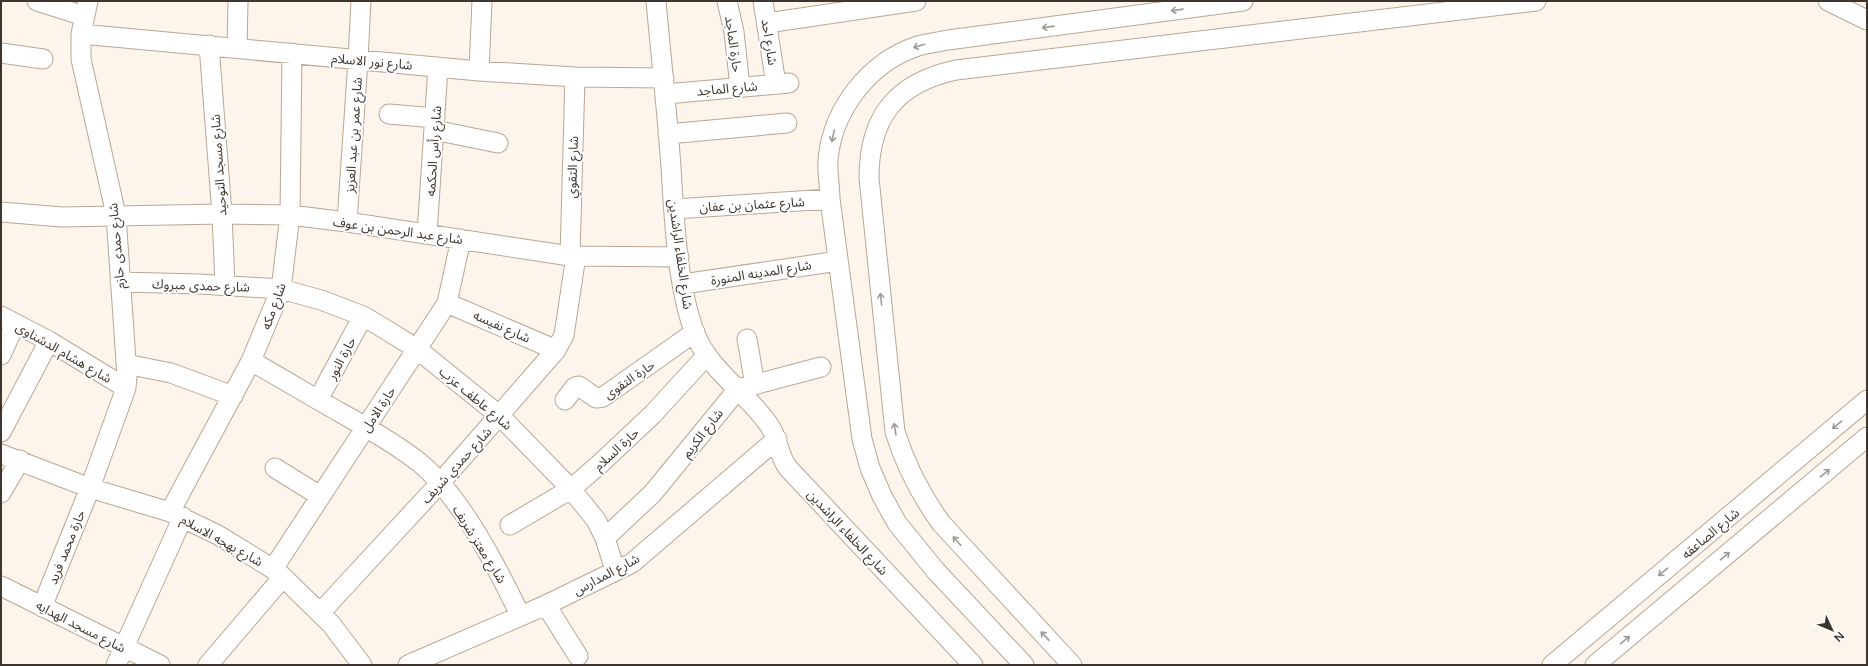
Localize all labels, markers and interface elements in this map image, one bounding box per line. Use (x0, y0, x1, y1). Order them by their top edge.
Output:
one-way arrow (1171, 6, 1184, 14)
street label: حارة الماجد (721, 15, 745, 74)
street label: شارع احد (756, 18, 781, 67)
one-way arrow (1042, 23, 1055, 31)
one-way arrow (913, 43, 926, 50)
street label: شارع نور الاسلام (330, 50, 413, 76)
street label: شارع عمر بن عبد العزيز (342, 77, 368, 195)
street label: شارع الماجد (696, 78, 758, 102)
street label: شارع رأس الحكمه (422, 105, 447, 197)
street label: شارع مسجد التوحيد (207, 113, 233, 216)
one-way arrow (829, 129, 837, 142)
street label: شارع التقوي (564, 136, 584, 199)
street label: شارع عثمان بن عفان (699, 194, 805, 218)
street label: شارع الخلفاء الراشدين (662, 198, 696, 311)
street label: شارع حمدى حازم (105, 202, 131, 289)
street label: شارع عبد الرحمن بن عوف (332, 214, 464, 250)
street label: شارع المدينه المنورة (710, 257, 813, 291)
street label: شارع حمدى مبروك (152, 276, 250, 298)
street label: شارع مكه (258, 281, 292, 333)
one-way arrow (878, 293, 885, 306)
street label: شارع نفيسه (470, 307, 533, 348)
street label: شارع هشام الدشناوى (12, 319, 114, 389)
street label: حارة النور (324, 334, 360, 383)
street label: حارة التقوى (601, 357, 658, 403)
street label: شارع عاطف عزب (434, 364, 515, 435)
street label: حارة الامل (358, 383, 400, 435)
street label: شارع الكريم (679, 406, 728, 463)
one-way arrow (1832, 421, 1843, 430)
one-way arrow (891, 423, 899, 436)
street label: شارع حمدي شريف (418, 424, 497, 508)
street label: حارة السلام (591, 425, 644, 475)
one-way arrow (1819, 468, 1830, 477)
street label: شارع الخلفاء الراشدين (802, 487, 891, 580)
street label: شارع معتز شريف (447, 503, 509, 587)
street label: شارع الصاعقه (1678, 505, 1744, 564)
street label: حارة محمد فريد (45, 508, 89, 587)
street label: شارع بهجه الاسلام (177, 512, 266, 572)
one-way arrow (952, 536, 962, 546)
street label: شارع المدارس (571, 551, 643, 601)
one-way arrow (1720, 552, 1730, 561)
one-way arrow (1657, 568, 1668, 577)
street label: شارع مسجد الهدايه (32, 597, 128, 658)
north arrow (1812, 610, 1852, 650)
text: N (1831, 629, 1847, 644)
one-way arrow (1041, 631, 1050, 641)
one-way arrow (1620, 635, 1631, 644)

